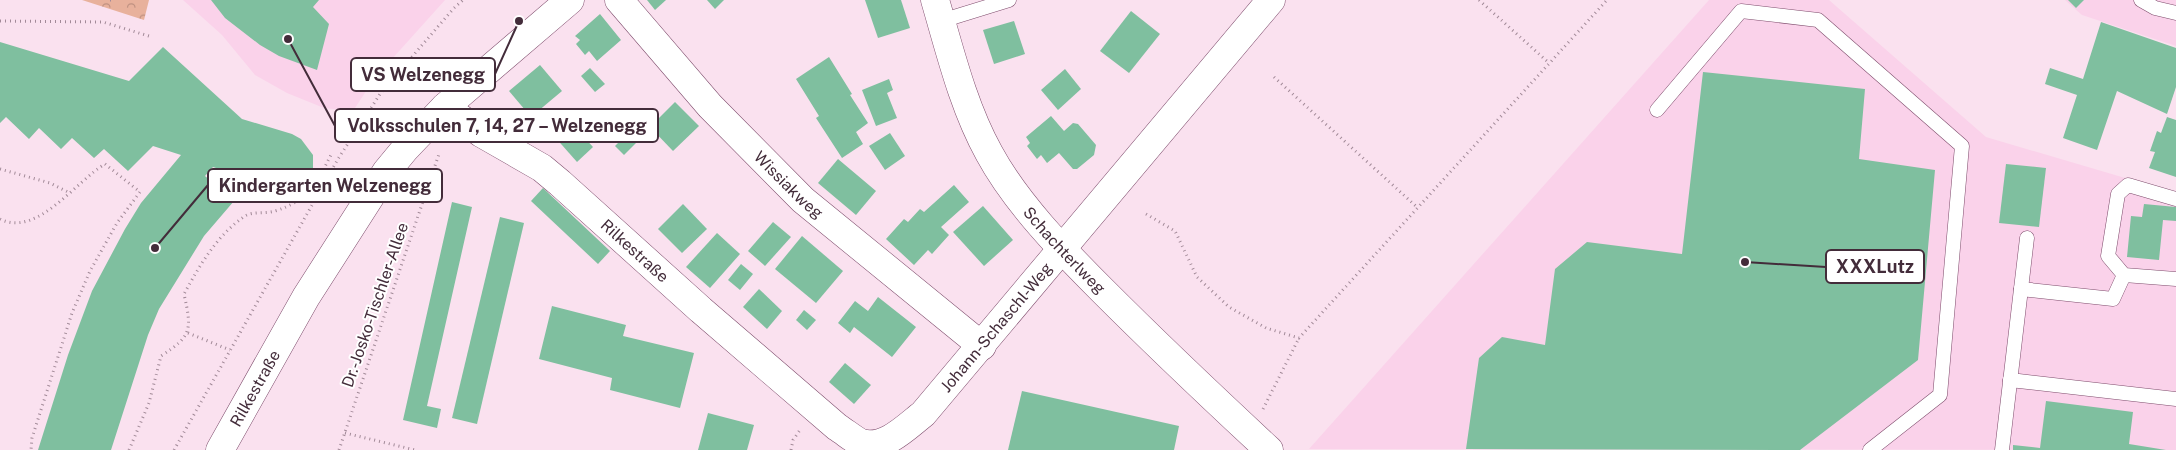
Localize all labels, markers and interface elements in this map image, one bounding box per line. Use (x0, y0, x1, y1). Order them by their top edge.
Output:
callout: VS Welzenegg (351, 58, 495, 91)
text: VS Welzenegg (361, 64, 485, 85)
callout: Volksschulen 7, 14, 27 – Welzenegg (335, 109, 658, 142)
text: Volksschulen 7, 14, 27 – Welzenegg (347, 115, 647, 136)
street label: Wissiakweg (750, 147, 827, 222)
callout: Kindergarten Welzenegg (208, 169, 442, 202)
text: Kindergarten Welzenegg (218, 175, 432, 196)
street label: Schachterlweg (1019, 203, 1110, 298)
street label: Rilkestraße (597, 215, 673, 286)
street label: Dr.-Josko-Tischler-Allee (338, 220, 412, 390)
callout: XXXLutz (1826, 250, 1924, 283)
text: XXXLutz (1836, 256, 1914, 277)
street label: Johann-Schaschl-Weg (936, 258, 1056, 396)
street label: Rilkestraße (226, 347, 284, 430)

